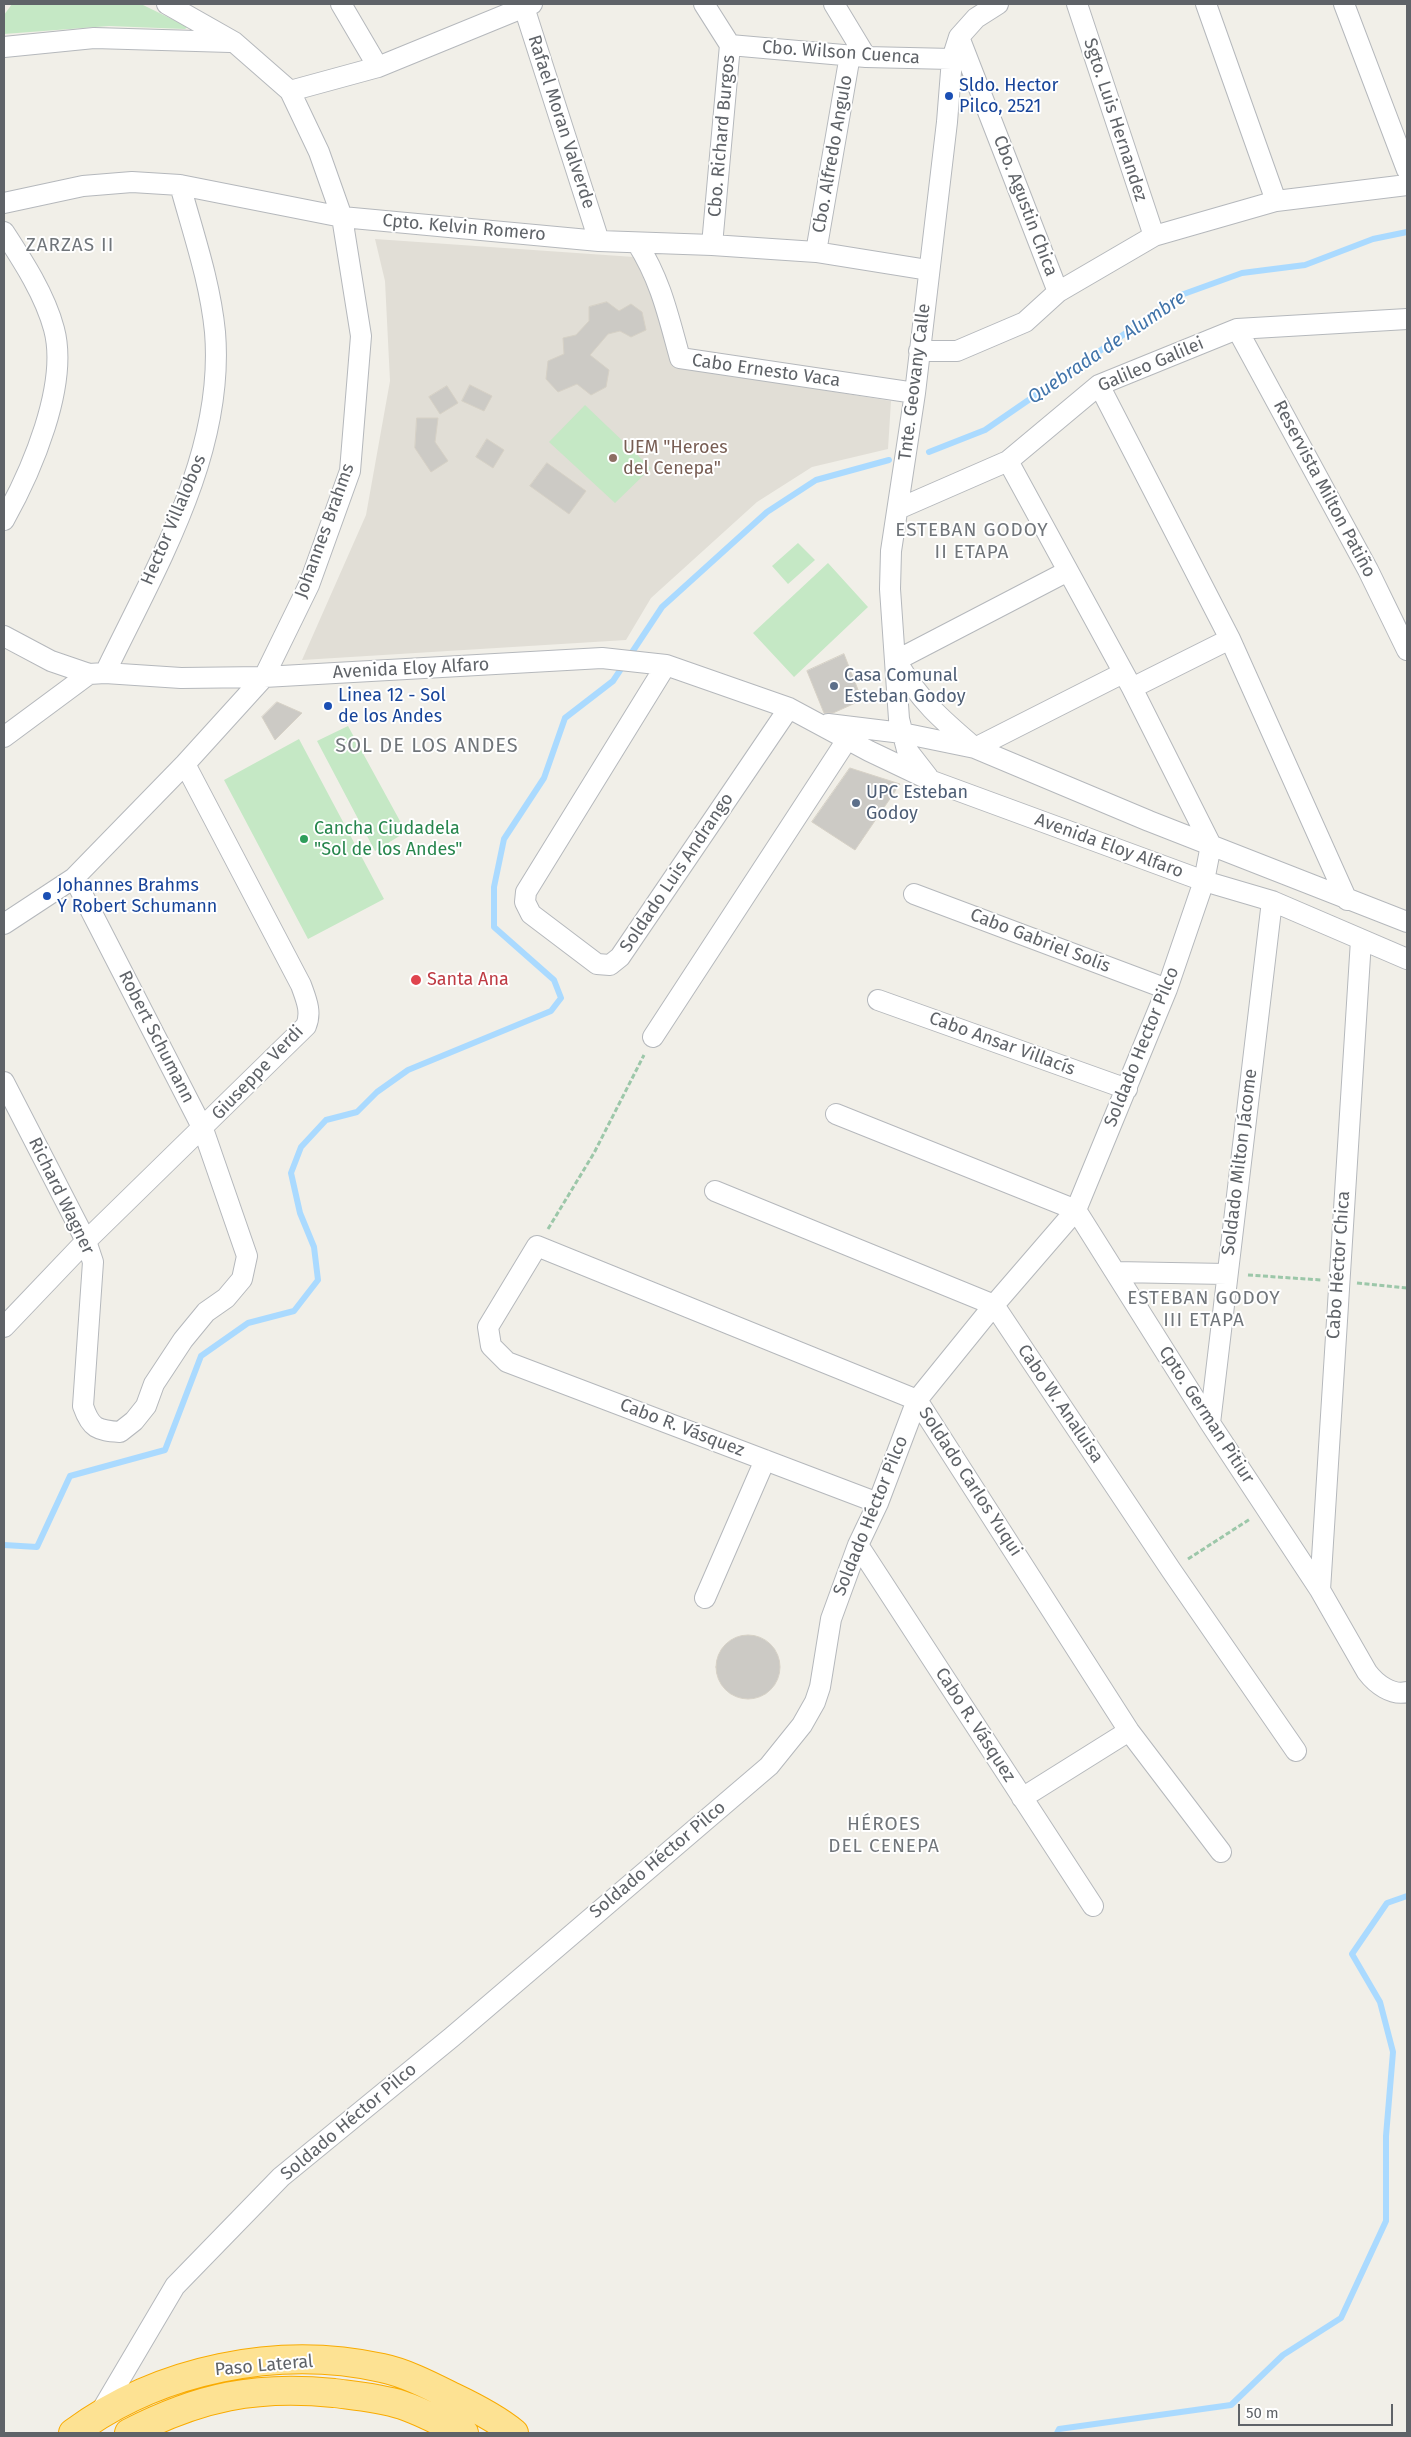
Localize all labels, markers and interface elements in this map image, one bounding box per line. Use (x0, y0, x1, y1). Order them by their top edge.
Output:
street label: Rafael Moran Valverde (523, 32, 599, 212)
street label: Sgto. Luis Hernandez (1078, 36, 1152, 204)
street label: Cbo. Wilson Cuenca (761, 37, 921, 69)
street label: Cbo. Richard Burgos (704, 54, 740, 218)
street label: Cbo. Alfredo Angulo (808, 73, 858, 235)
place label: Sldo. Hector Pilco, 2521 (959, 75, 1059, 118)
marker: Sldo. Hector Pilco, 2521 (943, 90, 955, 102)
street label: Cbo. Agustin Chica (988, 133, 1062, 279)
street label: Cpto. Kelvin Romero (381, 210, 547, 246)
district label: ZARZAS II (25, 235, 115, 257)
water label: Quebrada de Alumbre (1024, 287, 1190, 409)
street label: Tnte. Geovany Calle (895, 302, 935, 462)
street label: Galileo Galilei (1095, 333, 1207, 397)
street label: Cabo Ernesto Vaca (690, 350, 842, 392)
street label: Reservista Milton Patiño (1268, 397, 1380, 581)
place label: UEM "Heroes del Cenepa" (623, 437, 728, 479)
street label: Hector Villalobos (137, 452, 211, 588)
marker: UEM "Heroes del Cenepa" (607, 452, 619, 464)
street label: Johannes Brahms (291, 461, 359, 601)
district label: ESTEBAN GODOY II ETAPA (894, 520, 1050, 564)
street label: Avenida Eloy Alfaro (332, 654, 490, 684)
place label: Casa Comunal Esteban Godoy (844, 665, 966, 708)
marker: Casa Comunal Esteban Godoy (828, 680, 840, 692)
place label: Linea 12 - Sol de los Andes (338, 685, 446, 728)
marker: Linea 12 - Sol de los Andes (322, 700, 334, 712)
district label: SOL DE LOS ANDES (333, 734, 521, 758)
place label: UPC Esteban Godoy (866, 782, 968, 824)
street label: Soldado Luis Andrango (616, 789, 738, 957)
marker: UPC Esteban Godoy (850, 797, 862, 809)
street label: Avenida Eloy Alfaro (1032, 809, 1186, 883)
place label: Cancha Ciudadela "Sol de los Andes" (314, 818, 463, 861)
marker: Cancha Ciudadela "Sol de los Andes" (298, 833, 310, 845)
place label: Johannes Brahms Y Robert Schumann (57, 875, 217, 918)
marker: Johannes Brahms Y Robert Schumann (41, 890, 53, 902)
street label: Cabo Gabriel Solís (967, 904, 1113, 978)
street label: Soldado Hector Pilco (1100, 964, 1184, 1130)
street label: Robert Schumann (113, 967, 199, 1107)
place label: Santa Ana (427, 969, 509, 991)
marker: Santa Ana (409, 973, 423, 987)
street label: Cabo Ansar Villacís (926, 1008, 1078, 1080)
street label: Giuseppe Verdi (208, 1021, 308, 1125)
street label: Soldado Milton Jácome (1218, 1067, 1262, 1257)
street label: Richard Wagner (23, 1134, 99, 1258)
street label: Cabo Héctor Chica (1323, 1190, 1355, 1340)
district label: ESTEBAN GODOY III ETAPA (1126, 1288, 1282, 1332)
street label: Cabo W. Analuisa (1012, 1341, 1108, 1467)
street label: Cpto. German Pitiur (1154, 1342, 1258, 1488)
street label: Cabo R. Vásquez (617, 1394, 747, 1462)
street label: Soldado Carlos Yuqui (914, 1403, 1026, 1561)
street label: Soldado Héctor Pilco (829, 1433, 913, 1599)
street label: Cabo R. Vásquez (930, 1664, 1020, 1786)
street label: Soldado Héctor Pilco (586, 1797, 730, 1923)
district label: HÉROES DEL CENEPA (827, 1814, 941, 1858)
street label: Soldado Héctor Pilco (277, 2059, 421, 2185)
street label: Paso Lateral (214, 2351, 314, 2381)
scale bar (1241, 2394, 1396, 2426)
text: 50 m (1246, 2404, 1279, 2422)

